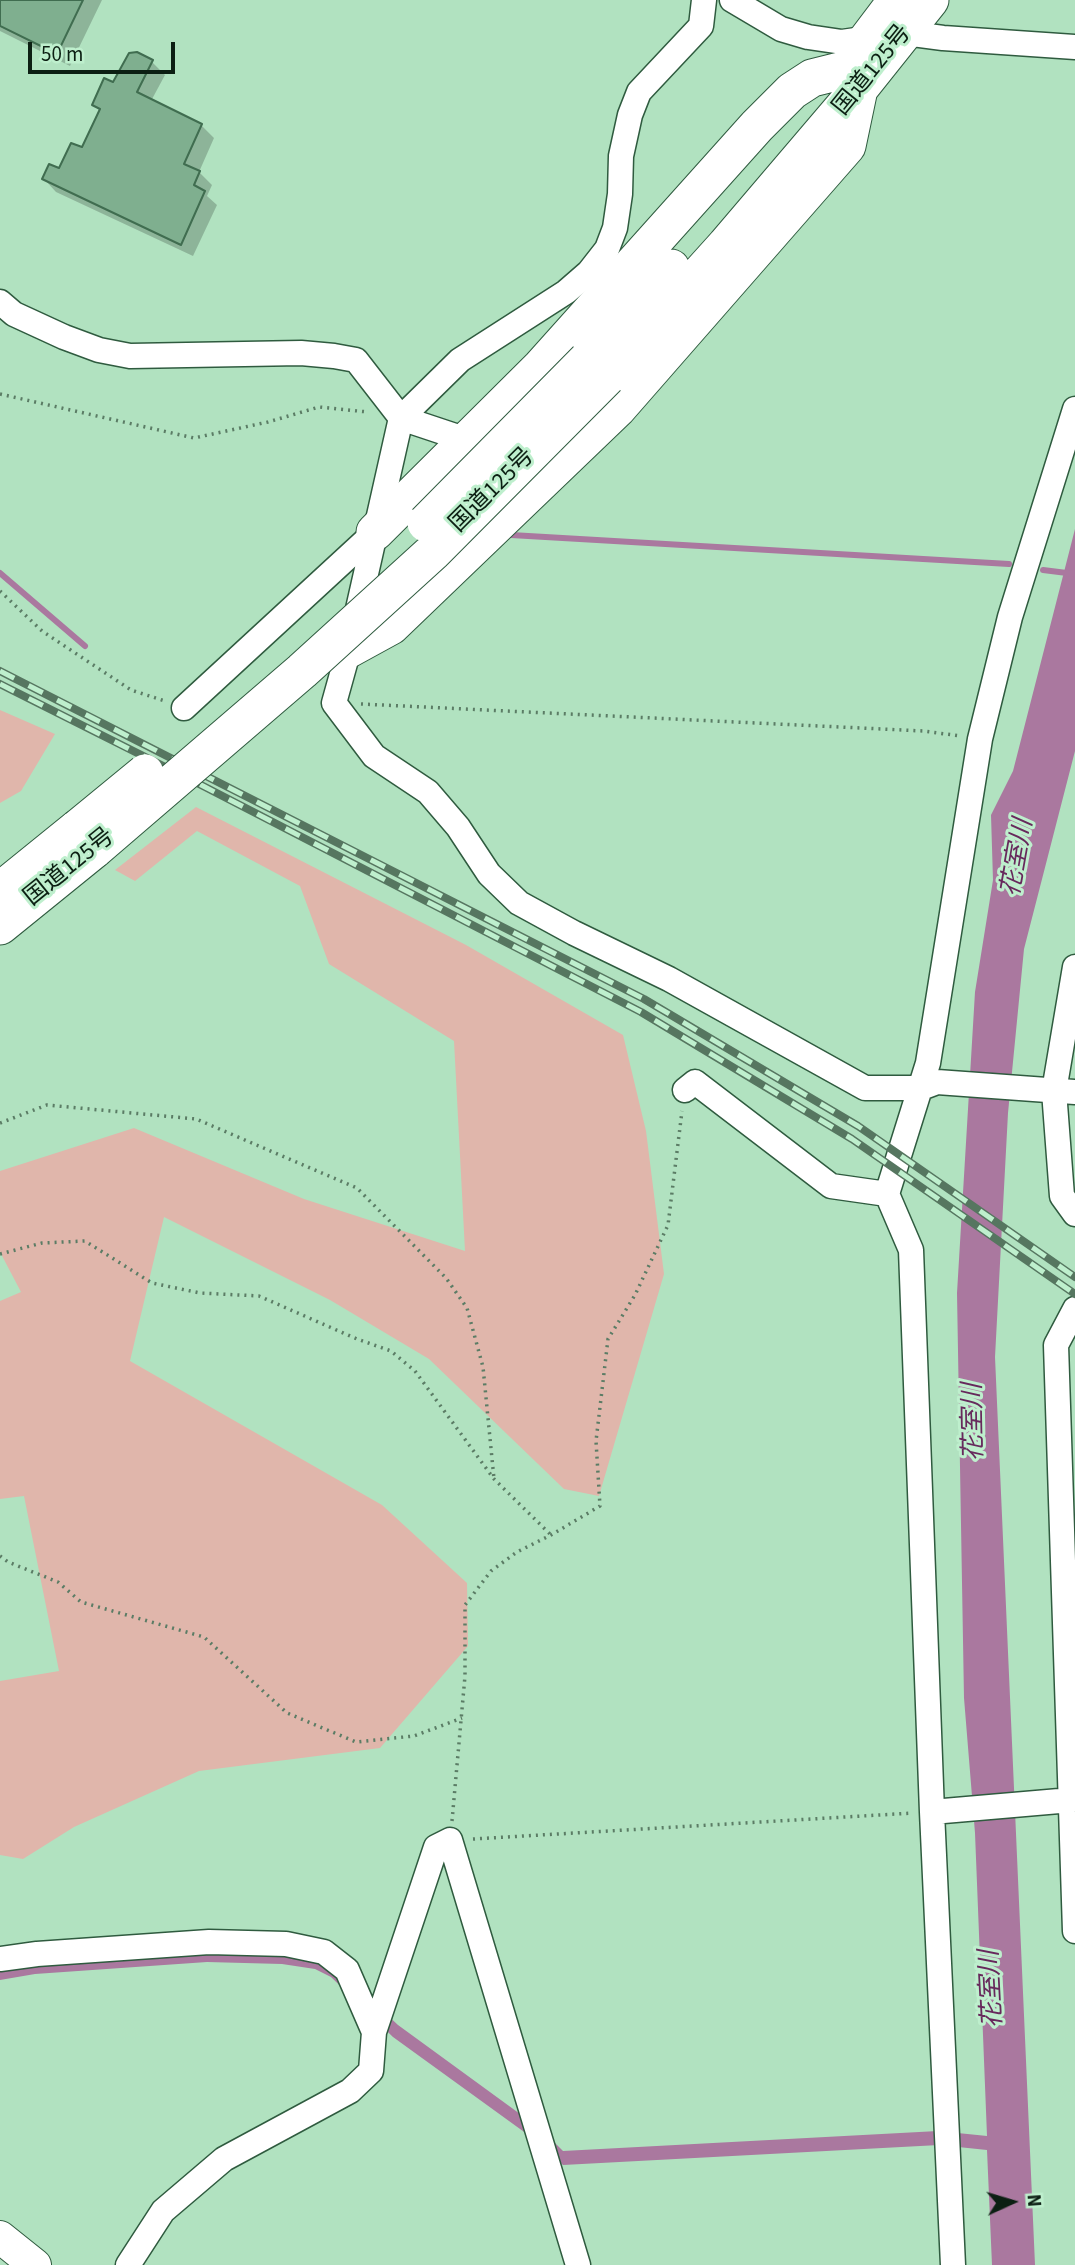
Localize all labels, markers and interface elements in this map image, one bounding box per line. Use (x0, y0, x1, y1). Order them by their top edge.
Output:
street label: 国道125号 (828, 20, 918, 122)
scale bar (32, 28, 178, 72)
text: 50 m (41, 39, 83, 69)
street label: 国道125号 (445, 443, 541, 539)
water label: 花室川 (997, 817, 1041, 899)
street label: 国道125号 (19, 823, 121, 913)
water label: 花室川 (959, 1383, 991, 1461)
water label: 花室川 (975, 1949, 1011, 2029)
north arrow (977, 2167, 1047, 2237)
text: N (1020, 2193, 1047, 2208)

